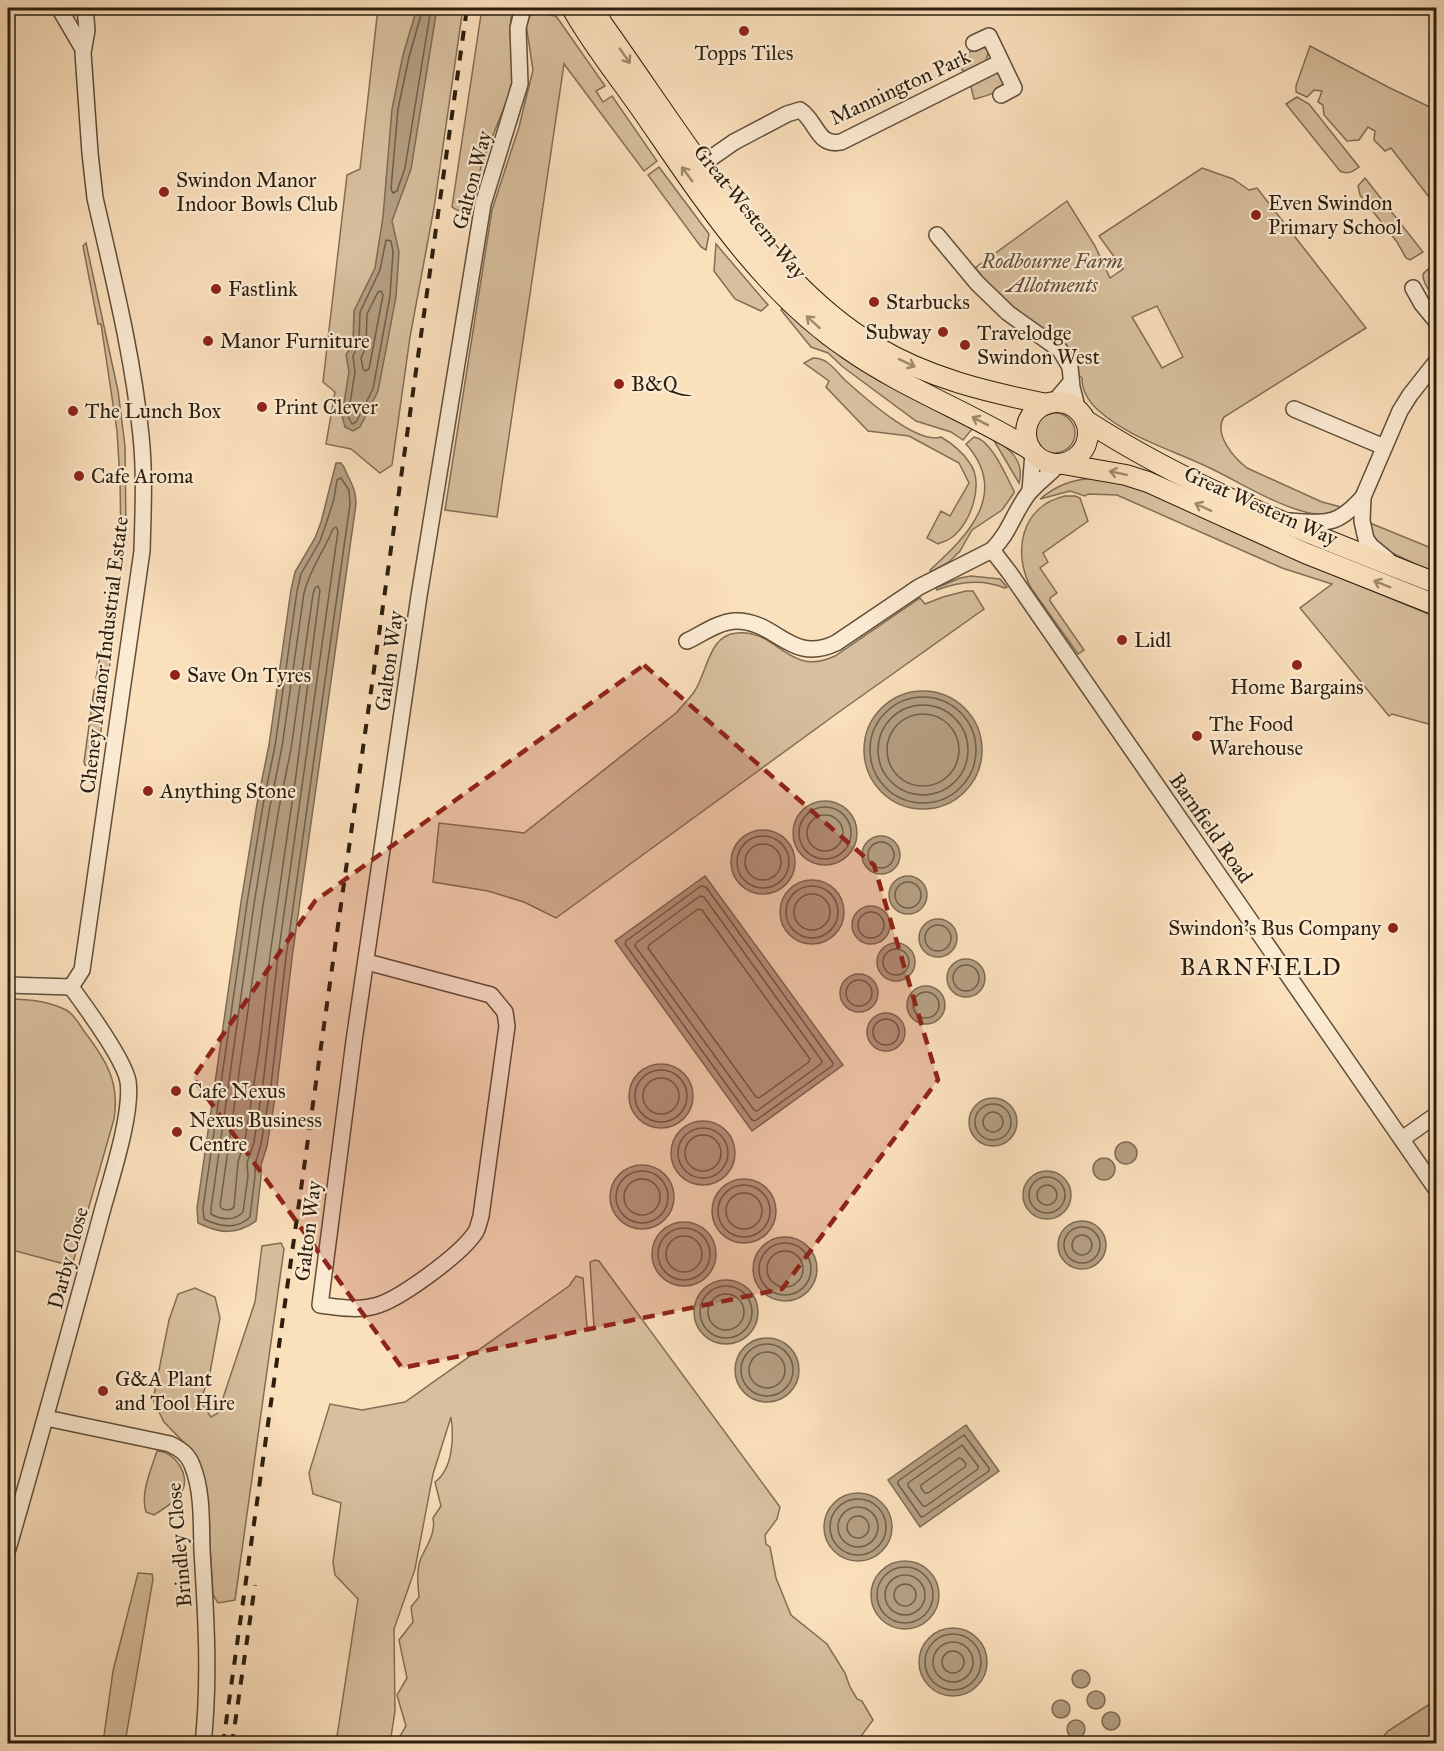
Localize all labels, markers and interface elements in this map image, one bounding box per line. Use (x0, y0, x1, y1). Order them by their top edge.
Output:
marker: Topps Tiles (737, 24, 751, 38)
place label: Topps Tiles (695, 40, 793, 66)
street label: Mannington Park (826, 43, 975, 131)
one-way arrow (619, 48, 631, 64)
street label: Galton Way (446, 127, 498, 232)
street label: Great Western Way (688, 140, 813, 285)
one-way arrow (681, 166, 693, 183)
place label: Swindon Manor Indoor Bowls Club (176, 167, 338, 217)
marker: Swindon Manor Indoor Bowls Club (157, 185, 171, 199)
place label: Even Swindon Primary School (1268, 190, 1402, 240)
marker: Even Swindon Primary School (1249, 208, 1263, 222)
park label: Rodbourne Farm Allotments (980, 248, 1123, 298)
place label: Fastlink (228, 276, 298, 302)
marker: Fastlink (209, 282, 223, 296)
place label: Starbucks (886, 289, 970, 315)
marker: Starbucks (867, 295, 881, 309)
one-way arrow (806, 315, 821, 329)
place label: Subway (866, 319, 932, 345)
place label: Travelodge Swindon West (977, 320, 1101, 370)
marker: Subway (936, 325, 950, 339)
place label: Manor Furniture (220, 328, 370, 354)
marker: Manor Furniture (201, 334, 215, 348)
marker: Travelodge Swindon West (958, 338, 972, 352)
one-way arrow (897, 357, 915, 369)
place label: B&Q (631, 371, 693, 397)
marker: B&Q (612, 377, 626, 391)
place label: Print Clever (274, 394, 378, 420)
place label: The Lunch Box (85, 398, 222, 424)
marker: Print Clever (255, 400, 269, 414)
marker: The Lunch Box (66, 404, 80, 418)
one-way arrow (971, 415, 989, 427)
street label: Great Western Way (1180, 460, 1343, 552)
place label: Cafe Aroma (91, 463, 194, 489)
one-way arrow (1108, 467, 1127, 479)
marker: Cafe Aroma (72, 469, 86, 483)
one-way arrow (1194, 500, 1212, 512)
street label: Cheney Manor Industrial Estate (74, 515, 134, 795)
one-way arrow (1373, 578, 1392, 589)
street label: Galton Way (369, 608, 409, 713)
place label: Lidl (1134, 627, 1172, 653)
marker: Lidl (1115, 633, 1129, 647)
marker: Home Bargains (1290, 658, 1304, 672)
place label: Save On Tyres (187, 662, 311, 688)
marker: Save On Tyres (168, 668, 182, 682)
place label: Home Bargains (1230, 674, 1364, 700)
place label: The Food Warehouse (1209, 711, 1303, 761)
marker: The Food Warehouse (1190, 729, 1204, 743)
street label: Barnfield Road (1164, 768, 1259, 888)
place label: Anything Stone (159, 778, 296, 804)
marker: Anything Stone (141, 784, 155, 798)
place label: Swindon's Bus Company (1168, 915, 1382, 941)
marker: Swindon's Bus Company (1386, 921, 1400, 935)
district label: BARNFIELD (1180, 952, 1342, 982)
place label: Cafe Nexus (188, 1078, 286, 1104)
marker: Cafe Nexus (169, 1084, 183, 1098)
place label: Nexus Business Centre (189, 1107, 322, 1157)
marker: Nexus Business Centre (170, 1125, 184, 1139)
street label: Galton Way (289, 1178, 327, 1283)
street label: Darby Close (42, 1204, 94, 1312)
place label: G&A Plant and Tool Hire (115, 1366, 235, 1416)
marker: G&A Plant and Tool Hire (96, 1384, 110, 1398)
street label: Brindley Close (161, 1481, 197, 1608)

